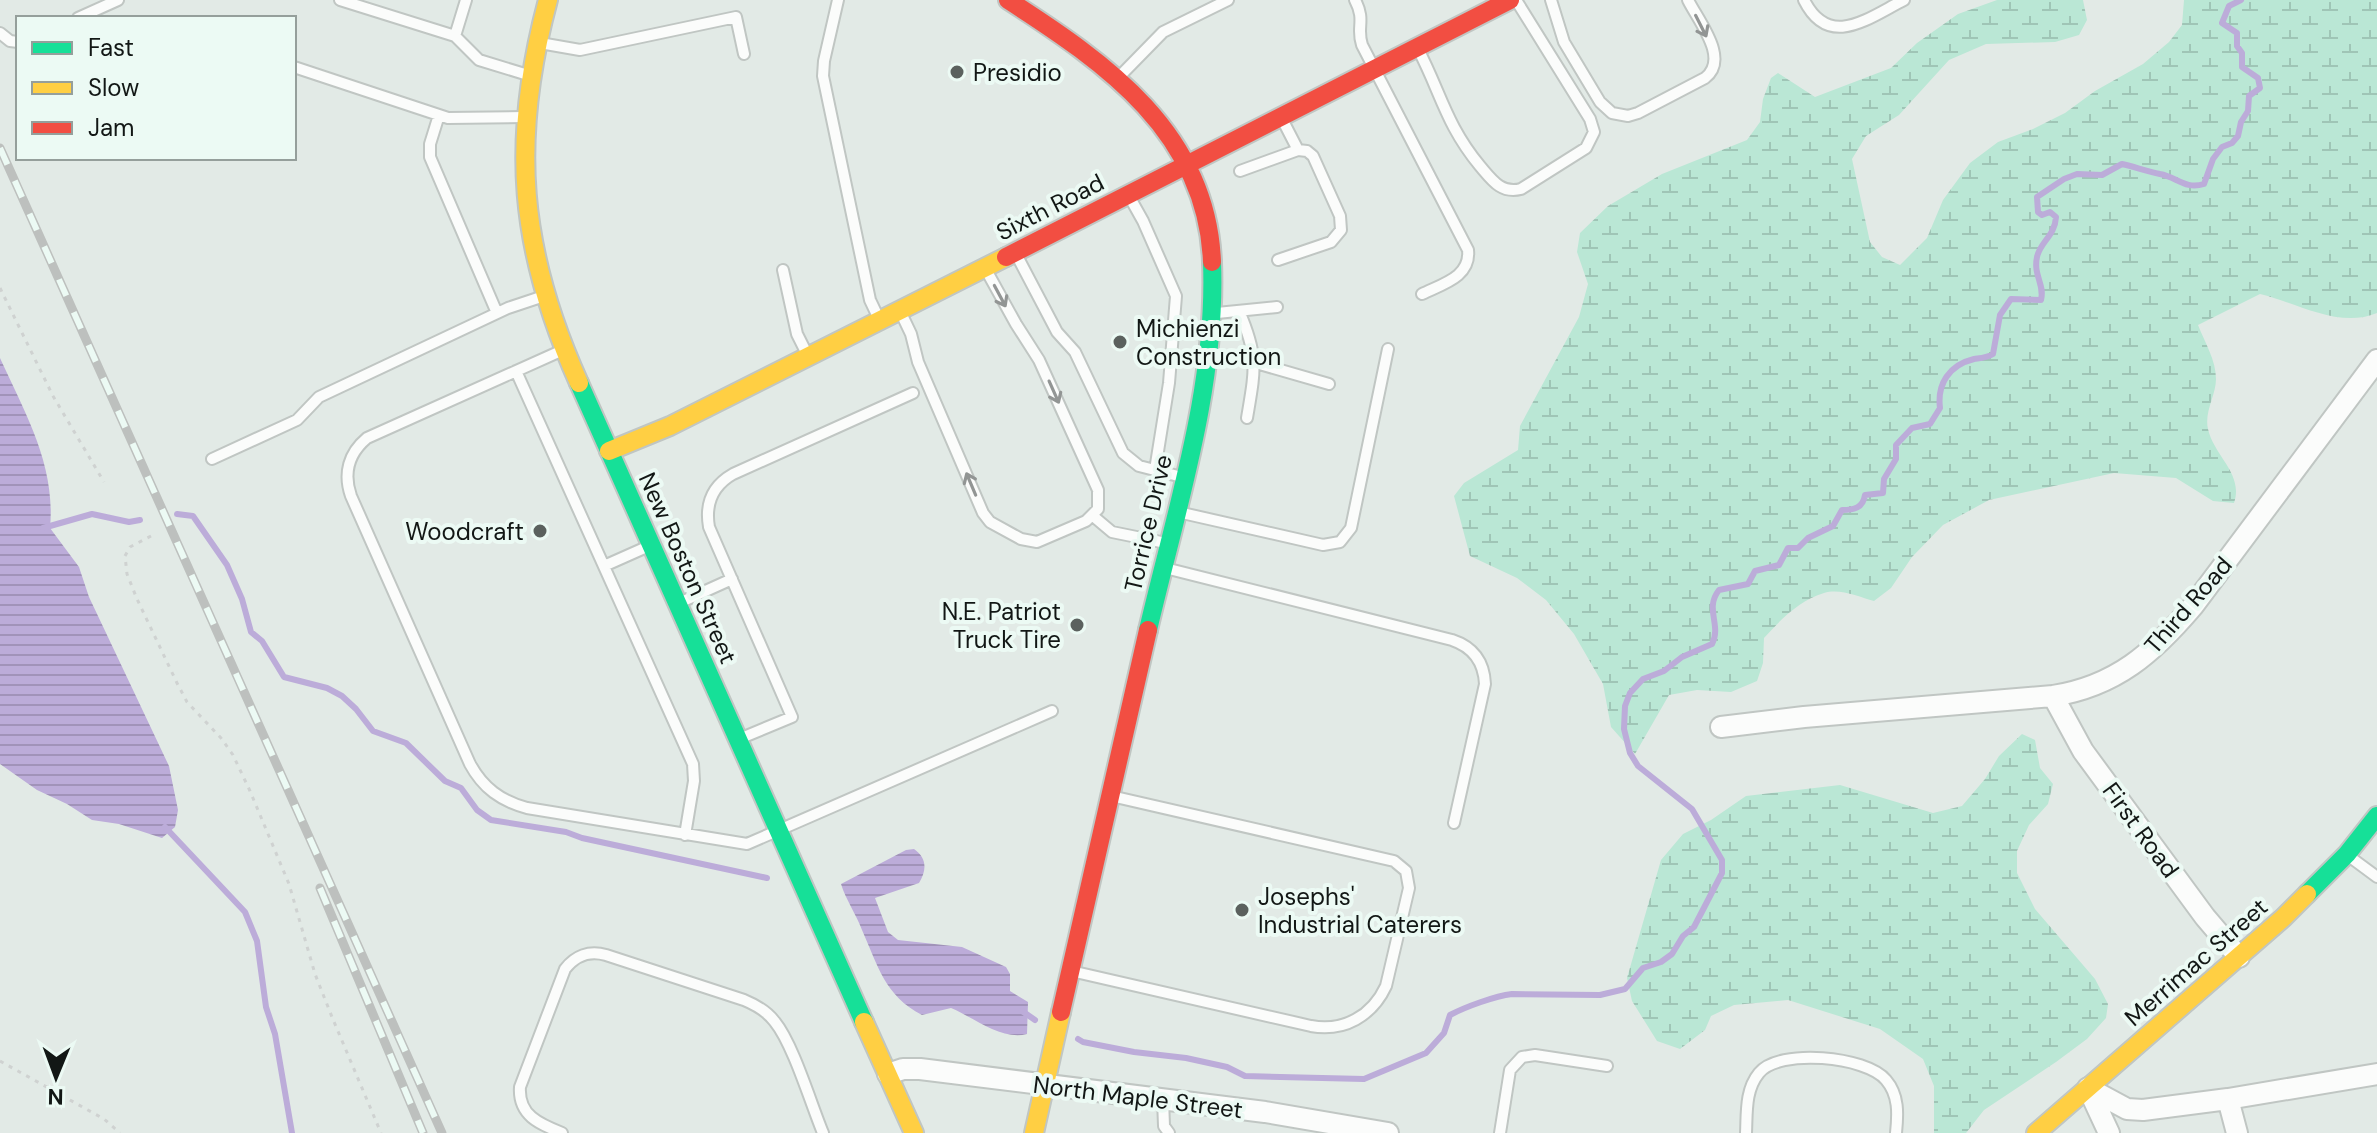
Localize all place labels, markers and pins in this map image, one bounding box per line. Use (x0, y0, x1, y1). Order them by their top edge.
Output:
place label: Presidio (973, 57, 1062, 88)
marker: Presidio (948, 63, 966, 81)
place label: Michienzi Construction (1136, 313, 1281, 372)
marker: Michienzi Construction (1111, 333, 1129, 351)
place label: Woodcraft (405, 516, 524, 547)
marker: Woodcraft (531, 522, 549, 540)
place label: N.E. Patriot Truck Tire (942, 596, 1061, 655)
marker: N.E. Patriot Truck Tire (1068, 616, 1086, 634)
place label: Josephs' Industrial Caterers (1258, 881, 1462, 940)
marker: Josephs' Industrial Caterers (1233, 901, 1251, 919)

